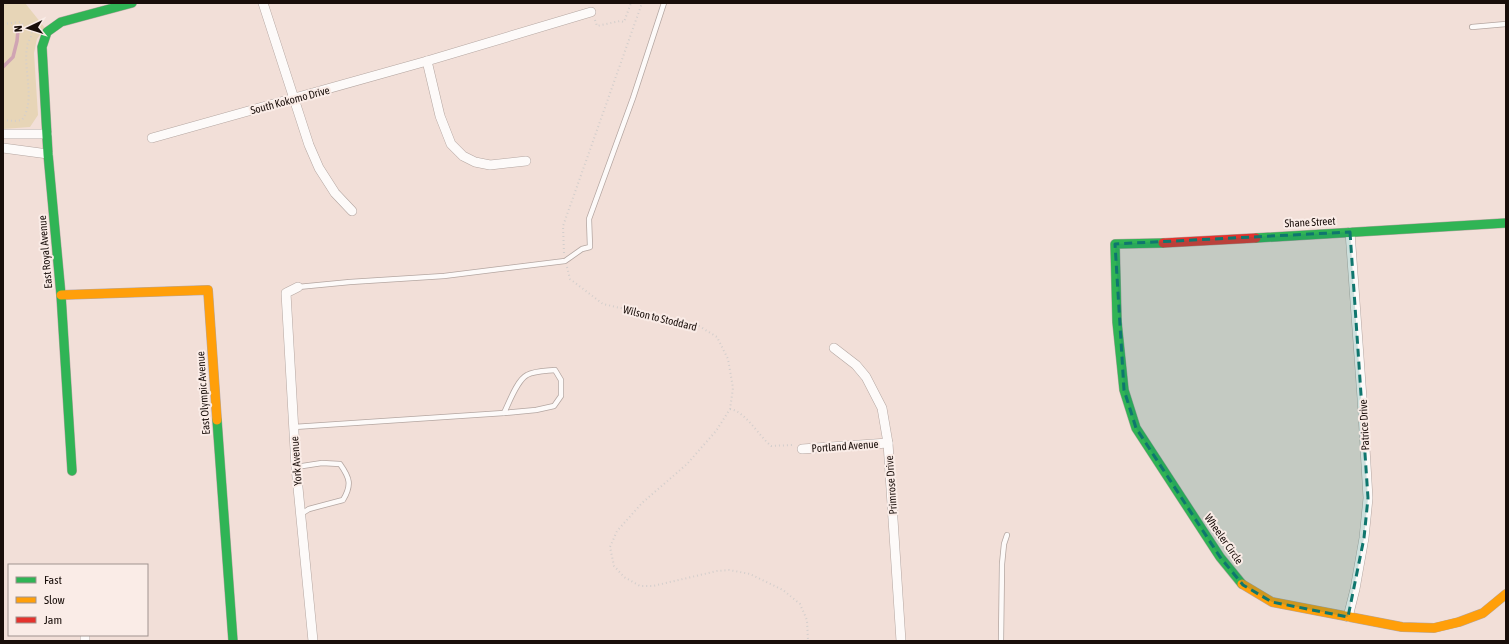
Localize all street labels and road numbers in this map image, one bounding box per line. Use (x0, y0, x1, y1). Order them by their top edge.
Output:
street label: South Kokomo Drive (249, 84, 331, 116)
street label: East Royal Avenue (36, 215, 54, 289)
street label: Shane Street (1284, 215, 1336, 229)
street label: Wilson to Stoddard (622, 303, 698, 333)
street label: East Olympic Avenue (194, 351, 212, 435)
street label: Patrice Drive (1357, 399, 1371, 451)
street label: York Avenue (288, 436, 304, 486)
street label: Portland Avenue (811, 438, 879, 454)
street label: Primrose Drive (883, 455, 899, 515)
street label: Wheeler Circle (1202, 512, 1246, 566)

